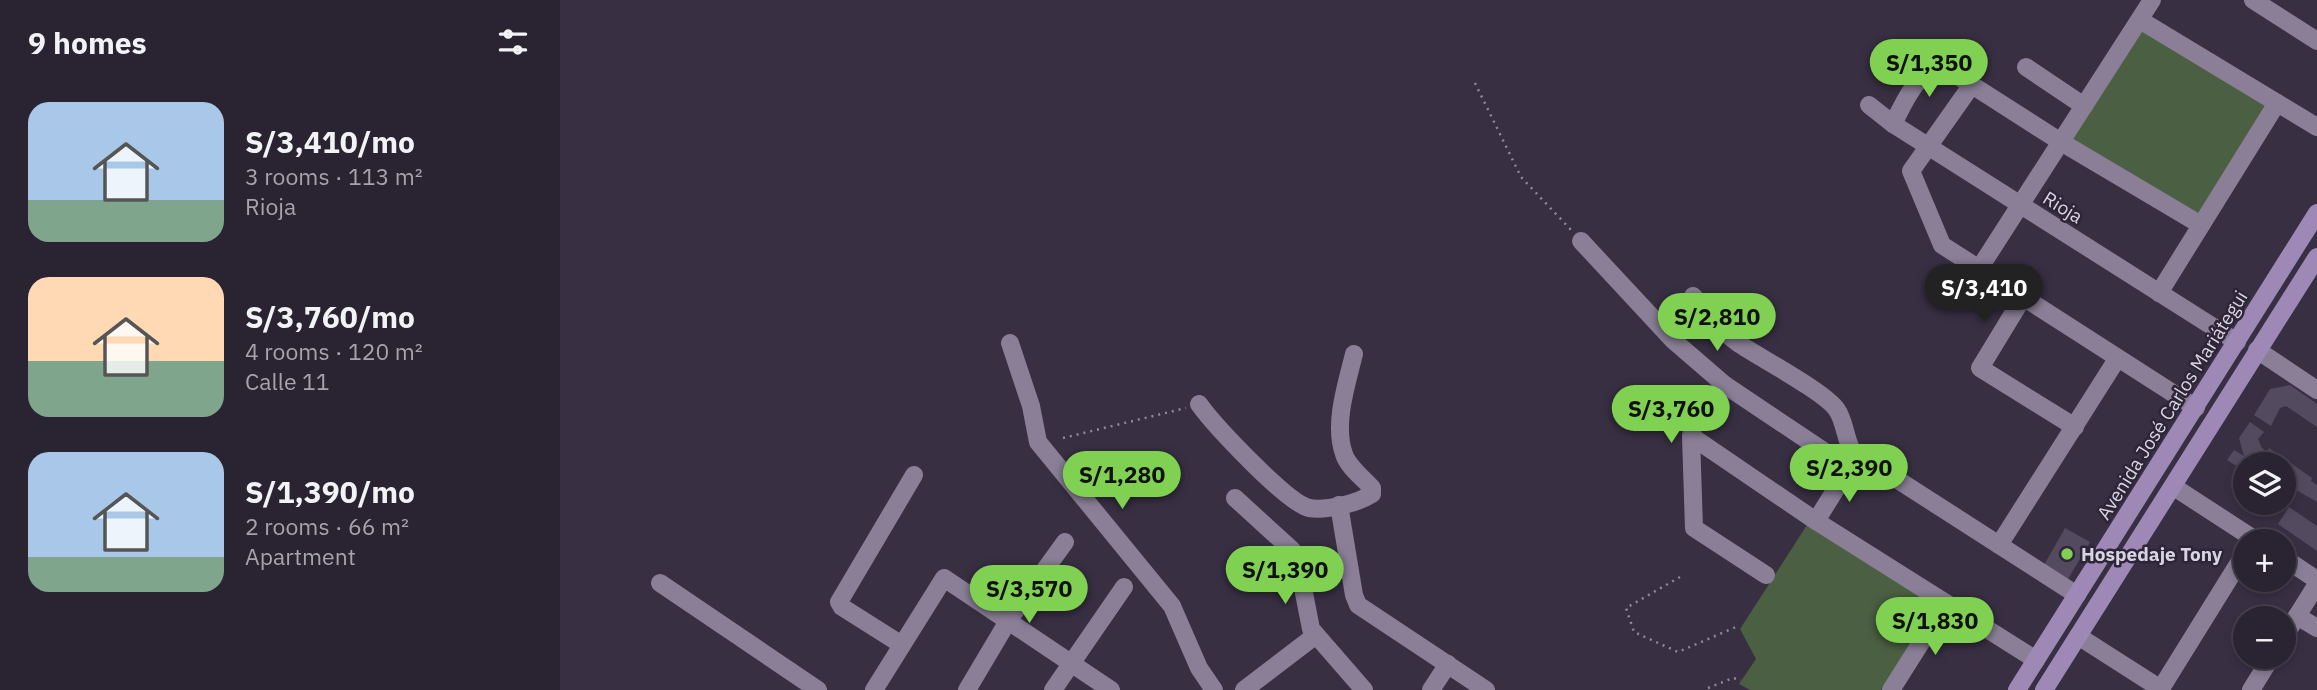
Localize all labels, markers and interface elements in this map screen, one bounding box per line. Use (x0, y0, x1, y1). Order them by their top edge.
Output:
text: 9 homes (28, 23, 147, 62)
icon: filters (494, 23, 532, 61)
pin: S/1,350 (1864, 40, 1994, 99)
text: S/1,350 (1886, 47, 1972, 77)
text: S/3,410/mo (245, 122, 415, 161)
icon: home (84, 130, 168, 214)
text: 3 rooms · 113 m² (245, 161, 423, 191)
street label: Rioja (2039, 186, 2087, 228)
text: Rioja (245, 191, 296, 221)
pin: S/3,410 (1919, 264, 2049, 324)
text: S/3,410 (1941, 272, 2027, 302)
street label: Avenida José Carlos Mariátegui (2091, 286, 2253, 524)
pin: S/2,810 (1652, 294, 1782, 353)
text: S/3,760/mo (245, 297, 415, 336)
text: S/2,810 (1674, 301, 1760, 331)
icon: home (84, 305, 168, 389)
text: 4 rooms · 120 m² (245, 336, 423, 366)
text: Calle 11 (245, 366, 330, 396)
pin: S/3,760 (1606, 386, 1736, 445)
text: S/3,760 (1628, 393, 1714, 423)
pin: S/2,390 (1784, 444, 1914, 504)
pin: S/1,280 (1057, 452, 1187, 511)
text: S/2,390 (1806, 452, 1892, 482)
map controls (2233, 452, 2296, 669)
button: layers (2233, 452, 2296, 515)
text: S/1,280 (1079, 459, 1165, 489)
text: S/1,390/mo (245, 472, 415, 511)
icon: home (84, 480, 168, 564)
text: 2 rooms · 66 m² (245, 511, 409, 541)
button: + (2233, 529, 2296, 592)
text: Apartment (245, 541, 356, 571)
place label: Hospedaje Tony (2081, 542, 2223, 566)
pin: S/1,390 (1220, 546, 1350, 606)
marker: Hospedaje Tony (2059, 546, 2075, 562)
text: S/1,390 (1242, 554, 1328, 584)
pin: S/3,570 (964, 566, 1094, 625)
text: S/3,570 (986, 573, 1072, 603)
pin: S/1,830 (1870, 598, 2000, 657)
text: S/1,830 (1892, 605, 1978, 635)
button: − (2233, 606, 2296, 669)

